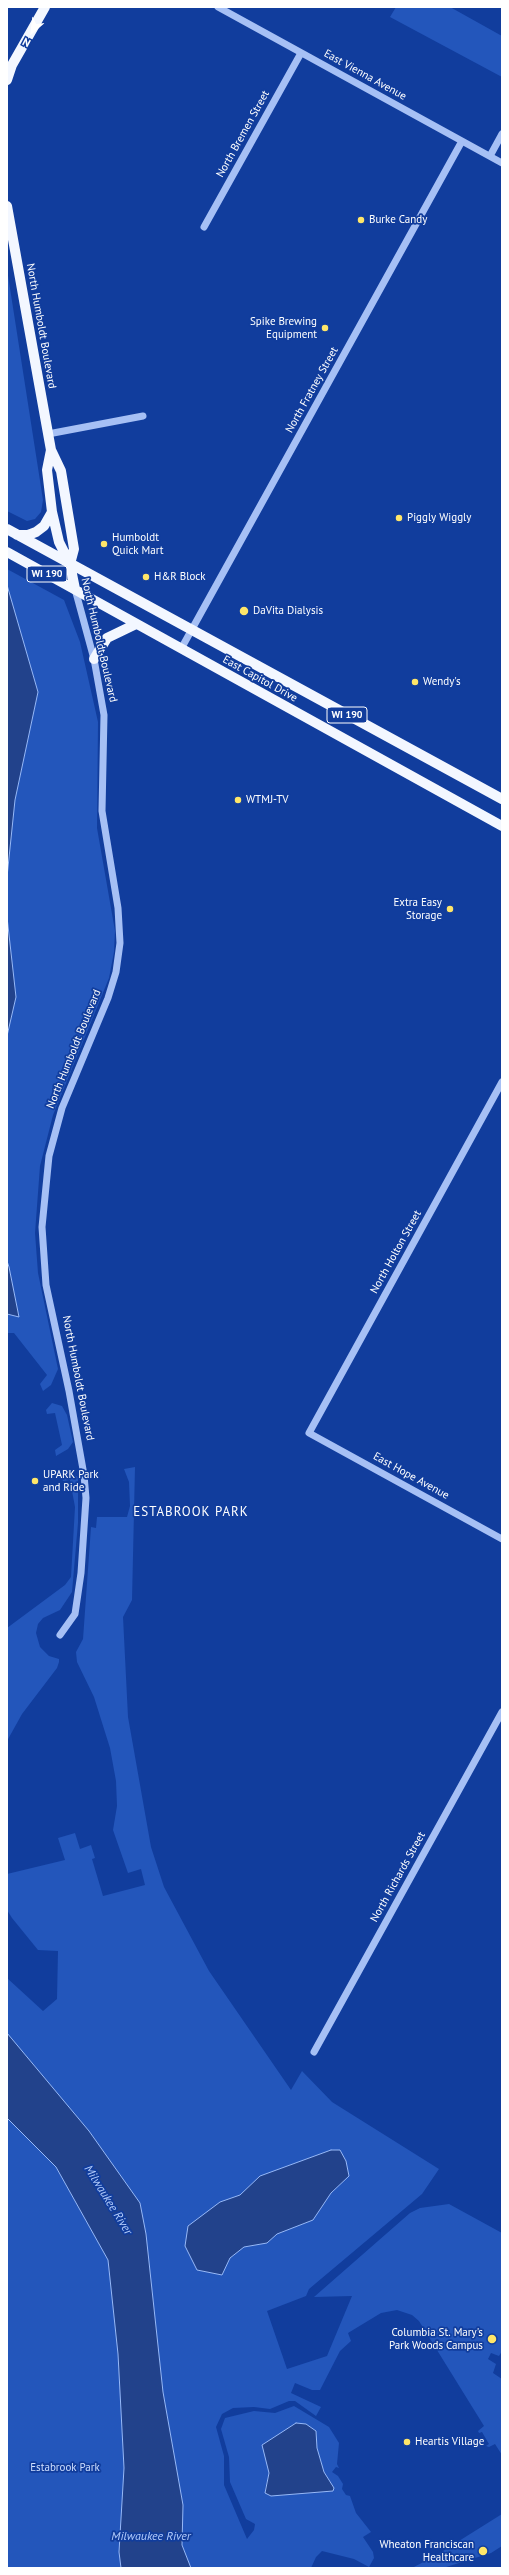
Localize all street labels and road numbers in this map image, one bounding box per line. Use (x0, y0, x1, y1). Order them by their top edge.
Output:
street label: East Vienna Avenue (321, 47, 409, 103)
street label: North Bremen Street (214, 88, 272, 180)
street label: North Humboldt Boulevard (23, 262, 59, 390)
street label: North Fratney Street (283, 345, 341, 435)
road number: WI 190 (27, 566, 67, 582)
street label: North Humboldt Boulevard (78, 577, 120, 703)
street label: East Capitol Drive (220, 653, 300, 705)
road number: WI 190 (327, 707, 367, 723)
street label: North Humboldt Boulevard (44, 988, 104, 1110)
street label: North Holton Street (368, 1208, 424, 1296)
street label: North Humboldt Boulevard (59, 1314, 97, 1442)
street label: East Hope Avenue (371, 1450, 451, 1502)
street label: North Richards Street (368, 1830, 428, 1924)

